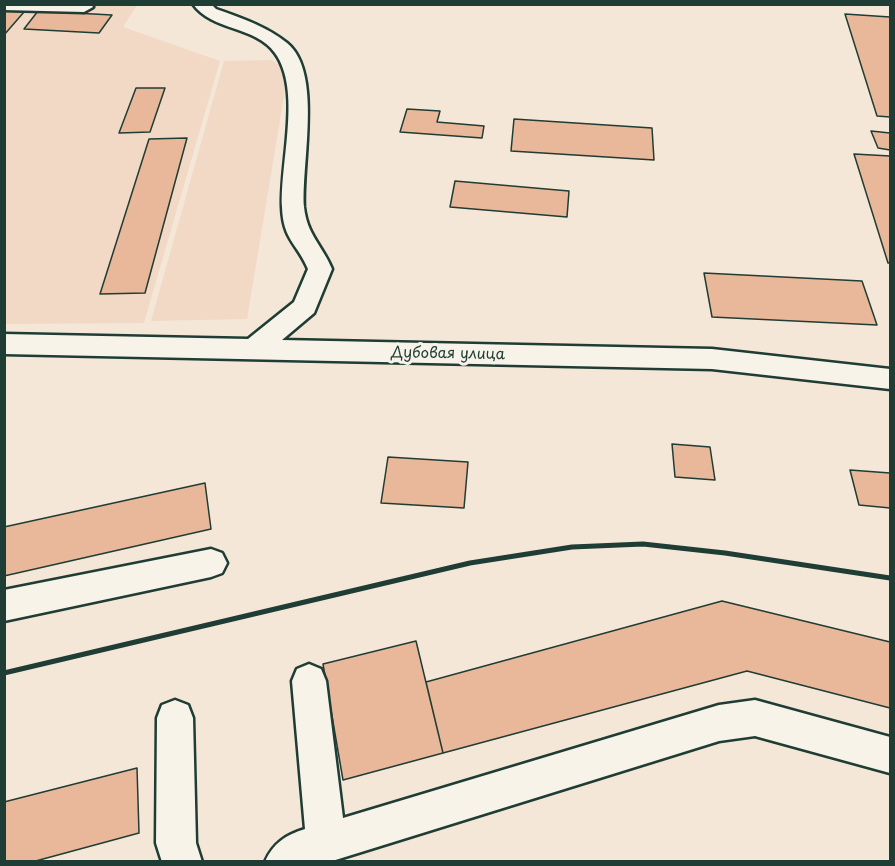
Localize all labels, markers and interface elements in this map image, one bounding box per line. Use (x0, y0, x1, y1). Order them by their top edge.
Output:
street label: Дубовая улица (391, 344, 505, 364)

